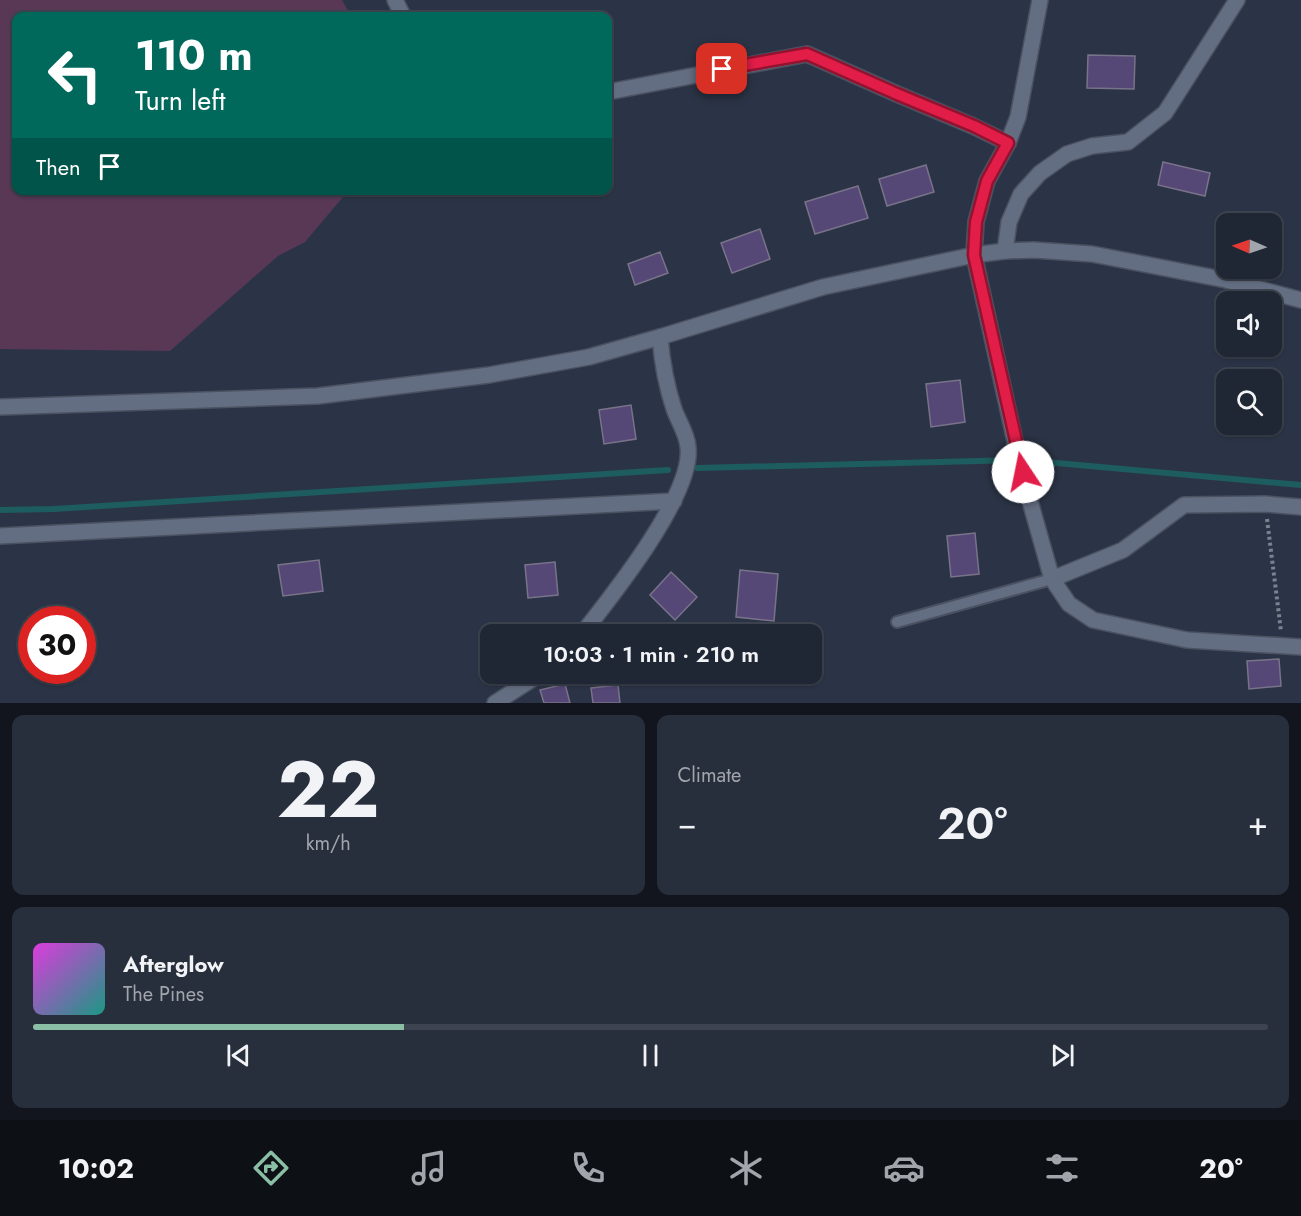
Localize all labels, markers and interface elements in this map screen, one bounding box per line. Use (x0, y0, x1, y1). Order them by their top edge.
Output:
text: 110 m (135, 25, 253, 86)
icon: left (36, 36, 114, 114)
pin (696, 43, 747, 94)
icon: arrive (705, 52, 738, 85)
text: Turn left (135, 81, 225, 120)
icon: arrive (93, 150, 126, 183)
text: Then (36, 151, 81, 183)
north arrow (1216, 213, 1282, 279)
map controls (1216, 213, 1282, 435)
button: sound (1216, 291, 1282, 357)
button: search (1216, 369, 1282, 435)
position arrow (991, 440, 1055, 504)
speed limit sign: 30 (18, 606, 96, 684)
text: 10:03 · 1 min · 210 m (543, 638, 759, 670)
text: 22 (277, 734, 379, 846)
text: Climate (678, 761, 741, 790)
text: 20° (937, 791, 1008, 856)
text: − (678, 800, 697, 847)
text: + (1248, 800, 1268, 847)
text: km/h (306, 829, 351, 858)
text: Afterglow (123, 948, 224, 980)
text: The Pines (123, 980, 204, 1009)
icon: previous (222, 1039, 255, 1072)
icon: pause (634, 1039, 667, 1072)
icon: next (1046, 1039, 1079, 1072)
icon: directions (250, 1147, 292, 1189)
icon: music (408, 1147, 450, 1189)
icon: phone (567, 1147, 609, 1189)
icon: climate (725, 1147, 767, 1189)
icon: car (883, 1147, 925, 1189)
icon: filters (1041, 1147, 1083, 1189)
text: 10:02 (58, 1149, 134, 1188)
text: 20° (1199, 1149, 1243, 1188)

